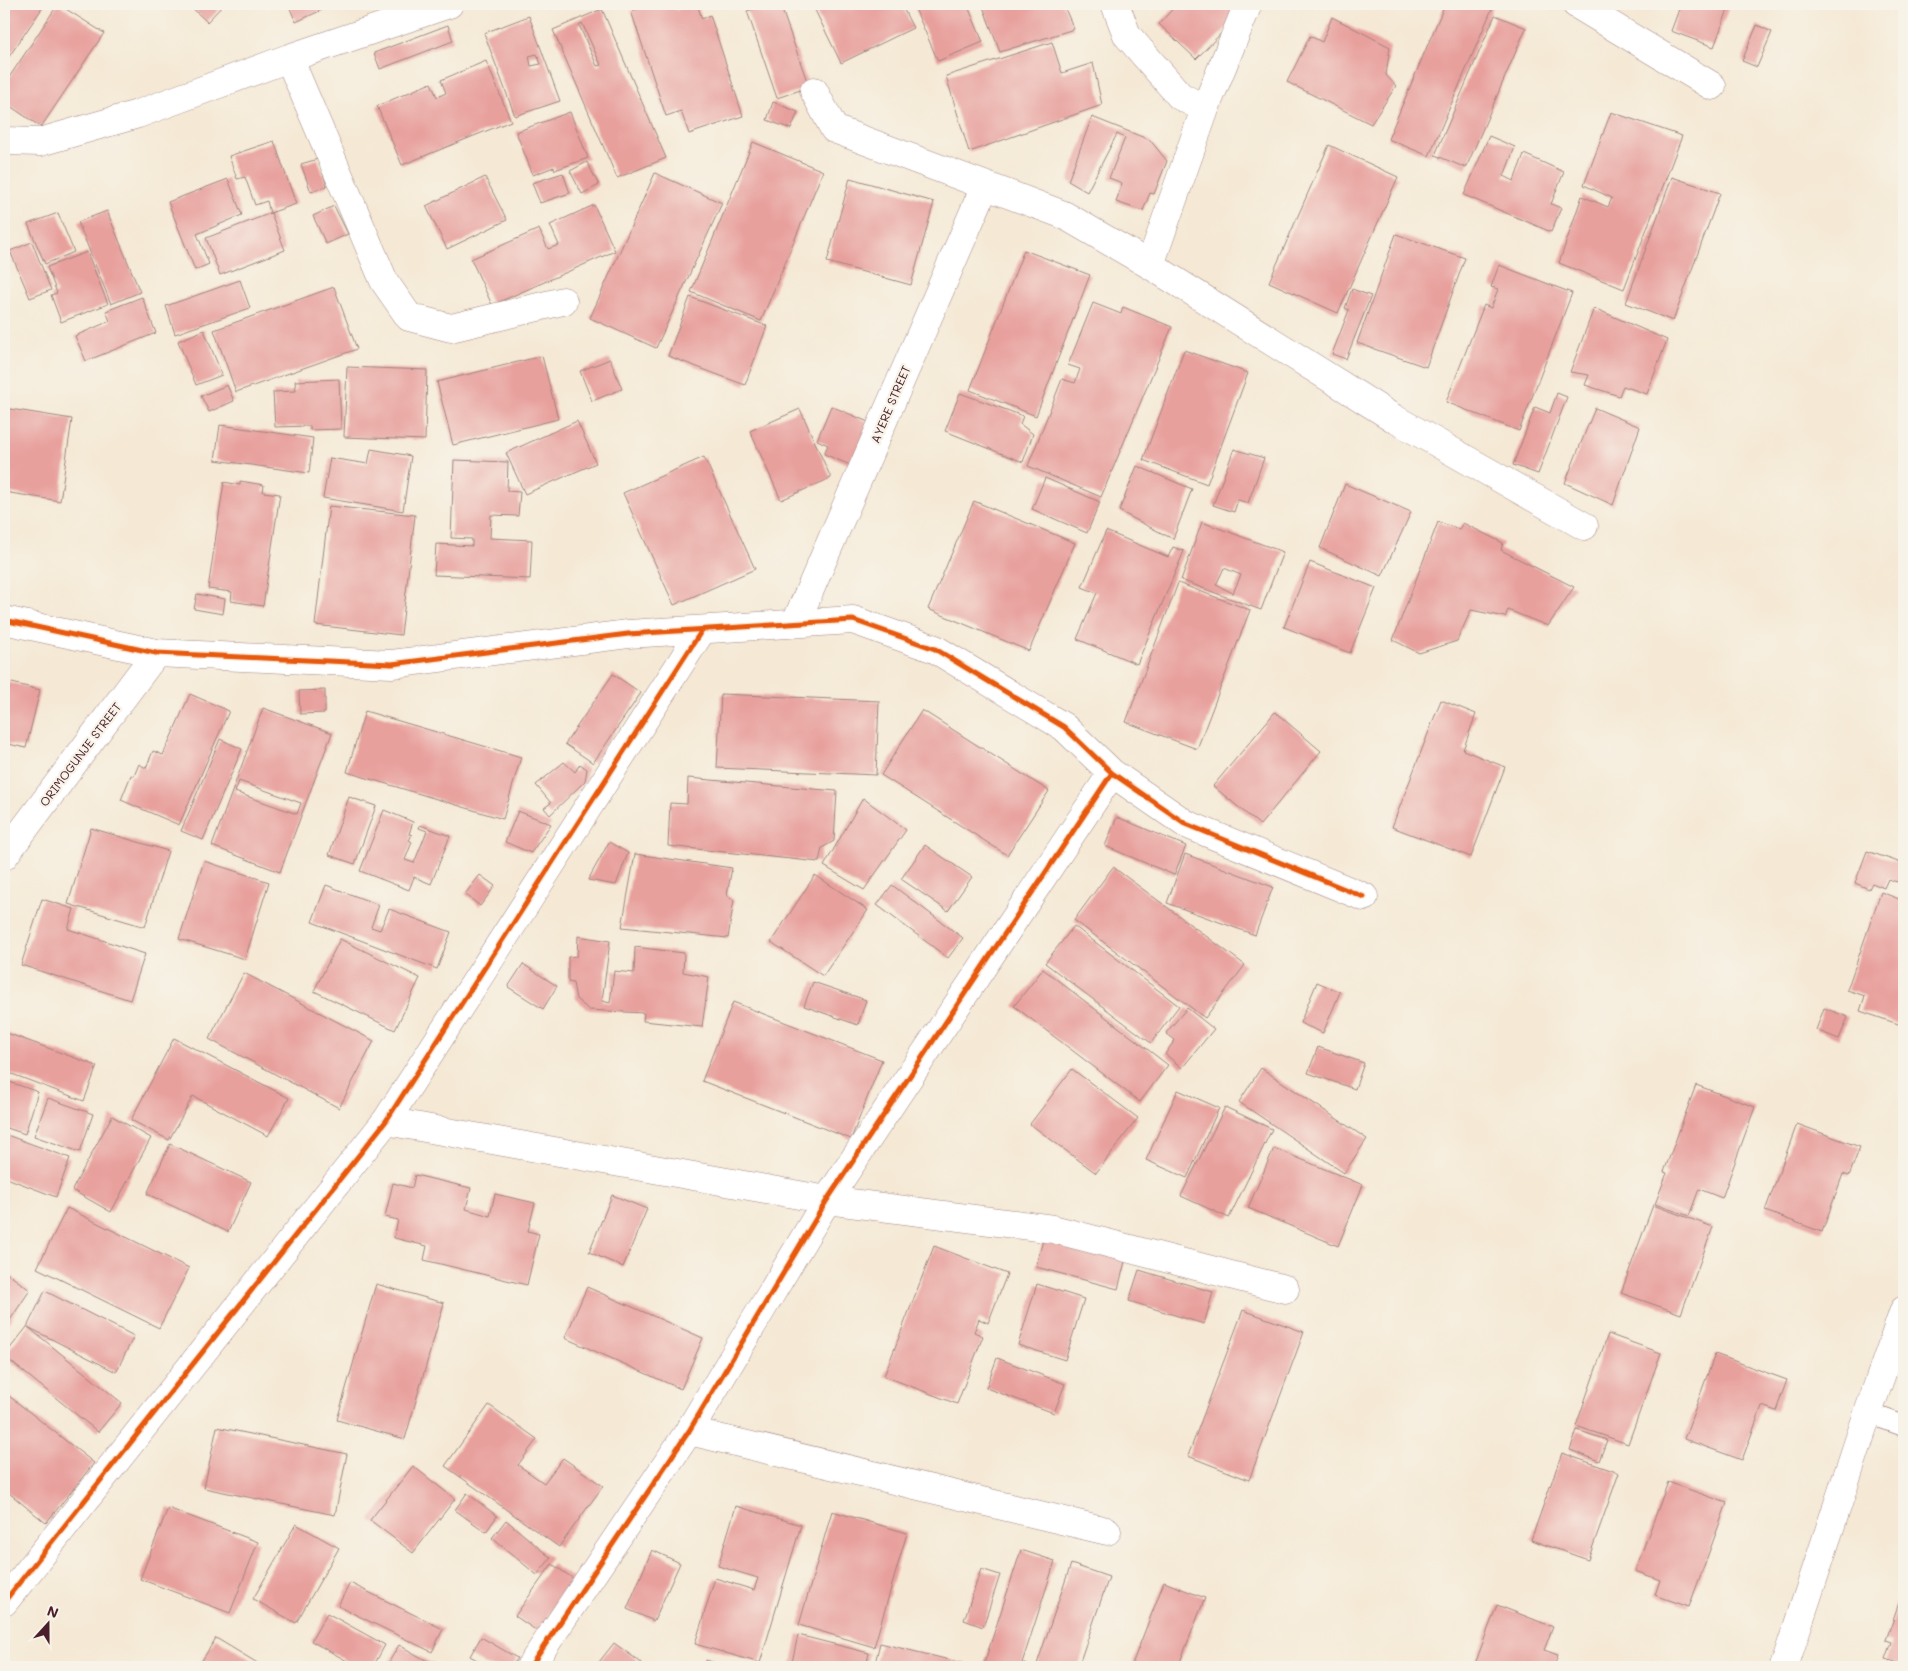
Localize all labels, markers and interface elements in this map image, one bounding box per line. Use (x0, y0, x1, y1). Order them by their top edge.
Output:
street label: AYERE STREET (866, 362, 914, 445)
street label: ORIMOGUNJE STREET (36, 699, 125, 809)
north arrow (22, 1598, 72, 1648)
text: N (44, 1601, 61, 1622)

